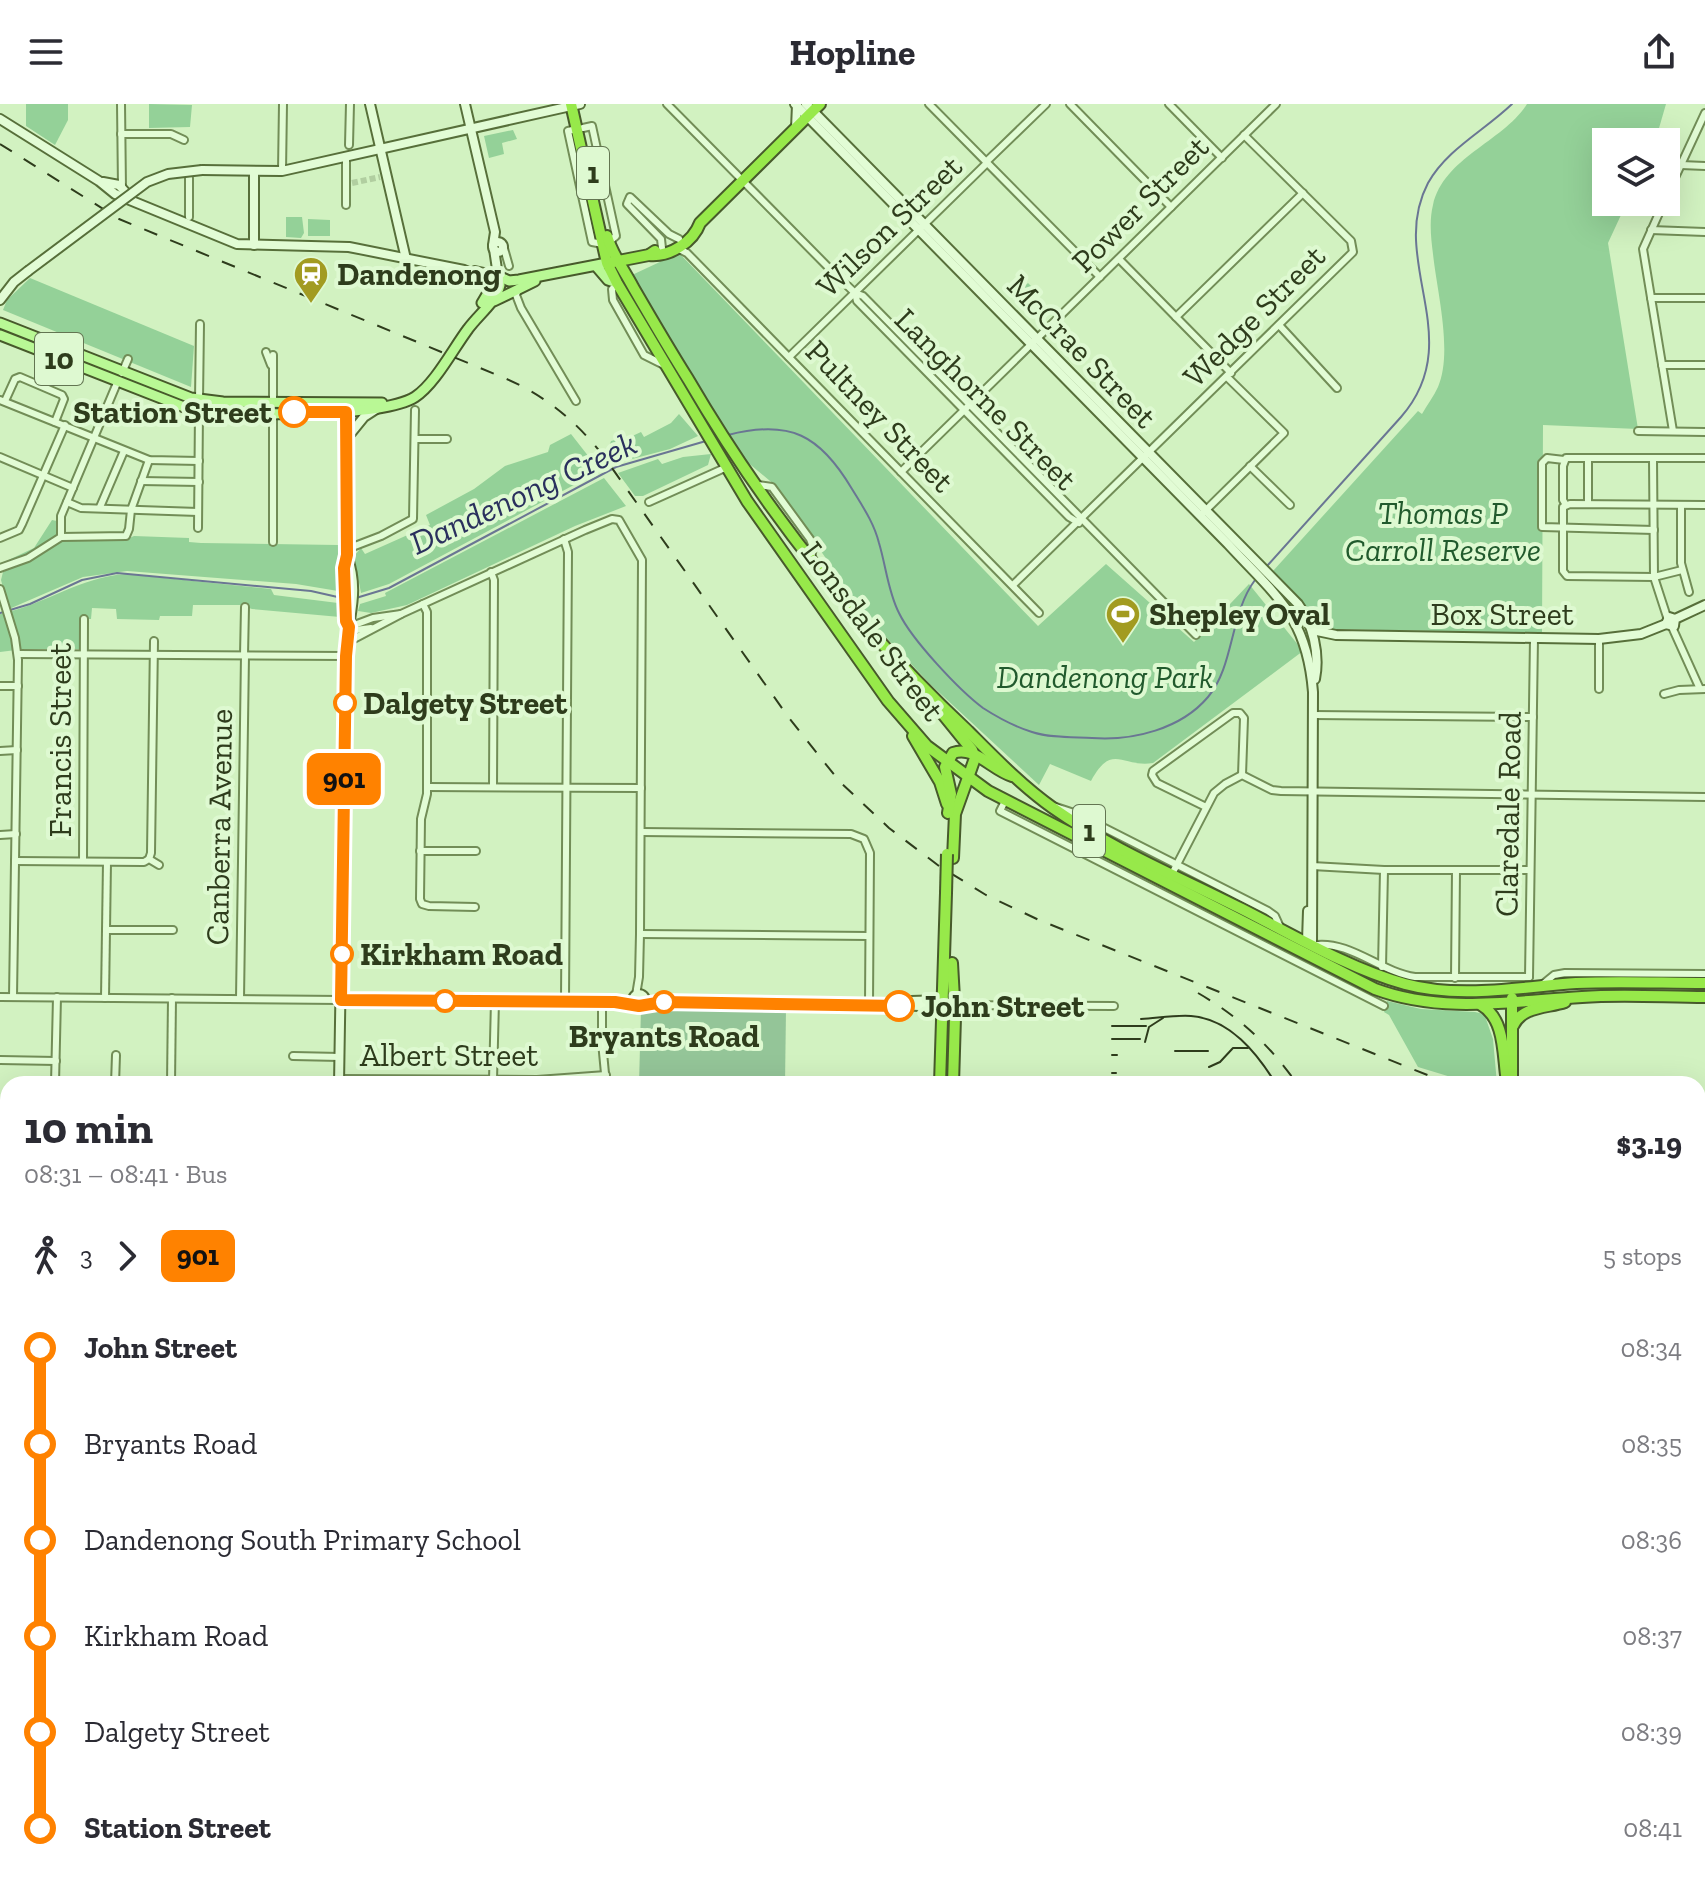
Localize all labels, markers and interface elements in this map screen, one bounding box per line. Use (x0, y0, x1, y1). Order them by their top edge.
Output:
icon: menu (24, 30, 68, 74)
icon: share (1637, 30, 1681, 74)
text: Hopline (790, 31, 915, 74)
street label: Power Street (1064, 128, 1216, 280)
map controls (1592, 128, 1680, 216)
button: layers (1592, 128, 1680, 216)
road number: 1 (577, 147, 609, 199)
street label: Wilson Street (808, 147, 970, 305)
street label: Wedge Street (1175, 237, 1333, 395)
station icon: Dandenong (292, 255, 330, 305)
place label: Dandenong (337, 255, 501, 293)
street label: McCrae Street (999, 266, 1165, 436)
street label: Langhorne Street (887, 300, 1085, 498)
street label: Pultney Street (798, 332, 962, 500)
road number: 10 (35, 333, 83, 385)
place label: Station Street (73, 393, 272, 431)
marker: Station Street (279, 397, 309, 427)
water label: Dandenong Creek (403, 423, 643, 563)
park label: Thomas P Carroll Reserve (1345, 494, 1541, 569)
street label: Lonsdale Street (793, 534, 953, 728)
sports icon: Shepley Oval (1104, 595, 1142, 645)
place label: Shepley Oval (1149, 595, 1330, 633)
street label: Box Street (1430, 595, 1574, 633)
street label: Francis Street (41, 643, 79, 837)
park label: Dandenong Park (997, 658, 1213, 696)
place label: Dalgety Street (363, 684, 568, 722)
marker: Dalgety Street (334, 692, 356, 714)
street label: Canberra Avenue (198, 708, 240, 946)
street label: Claredale Road (1487, 710, 1529, 917)
line badge: 901 (298, 753, 390, 805)
text: 901 (323, 762, 365, 795)
road number: 1 (1073, 805, 1105, 857)
place label: Kirkham Road (360, 935, 563, 973)
marker: Kirkham Road (331, 943, 353, 965)
place label: John Street (921, 987, 1084, 1025)
unlabelled marker (434, 990, 456, 1012)
marker: Bryants Road (653, 991, 675, 1013)
marker: John Street (884, 991, 914, 1021)
place label: Bryants Road (569, 1017, 759, 1055)
street label: Albert Street (360, 1036, 538, 1074)
text: 10 min (24, 1101, 153, 1154)
text: $3.19 (1616, 1126, 1682, 1162)
text: 08:31 – 08:41 · Bus (24, 1158, 228, 1190)
icon: walk (24, 1234, 68, 1278)
icon: forward (105, 1234, 149, 1278)
text: 901 (177, 1239, 219, 1272)
text: 3 (80, 1240, 93, 1272)
text: 5 stops (1603, 1240, 1682, 1272)
text: John Street (84, 1330, 237, 1366)
text: 08:34 (1620, 1332, 1682, 1364)
text: Bryants Road (84, 1426, 257, 1462)
text: 08:35 (1621, 1428, 1682, 1460)
text: Dandenong South Primary School (84, 1522, 521, 1558)
text: 08:36 (1621, 1524, 1682, 1556)
text: Kirkham Road (84, 1618, 268, 1654)
text: 08:37 (1622, 1620, 1682, 1652)
text: Dalgety Street (84, 1714, 270, 1750)
text: 08:39 (1621, 1716, 1682, 1748)
text: Station Street (84, 1810, 271, 1846)
text: 08:41 (1623, 1812, 1682, 1844)

